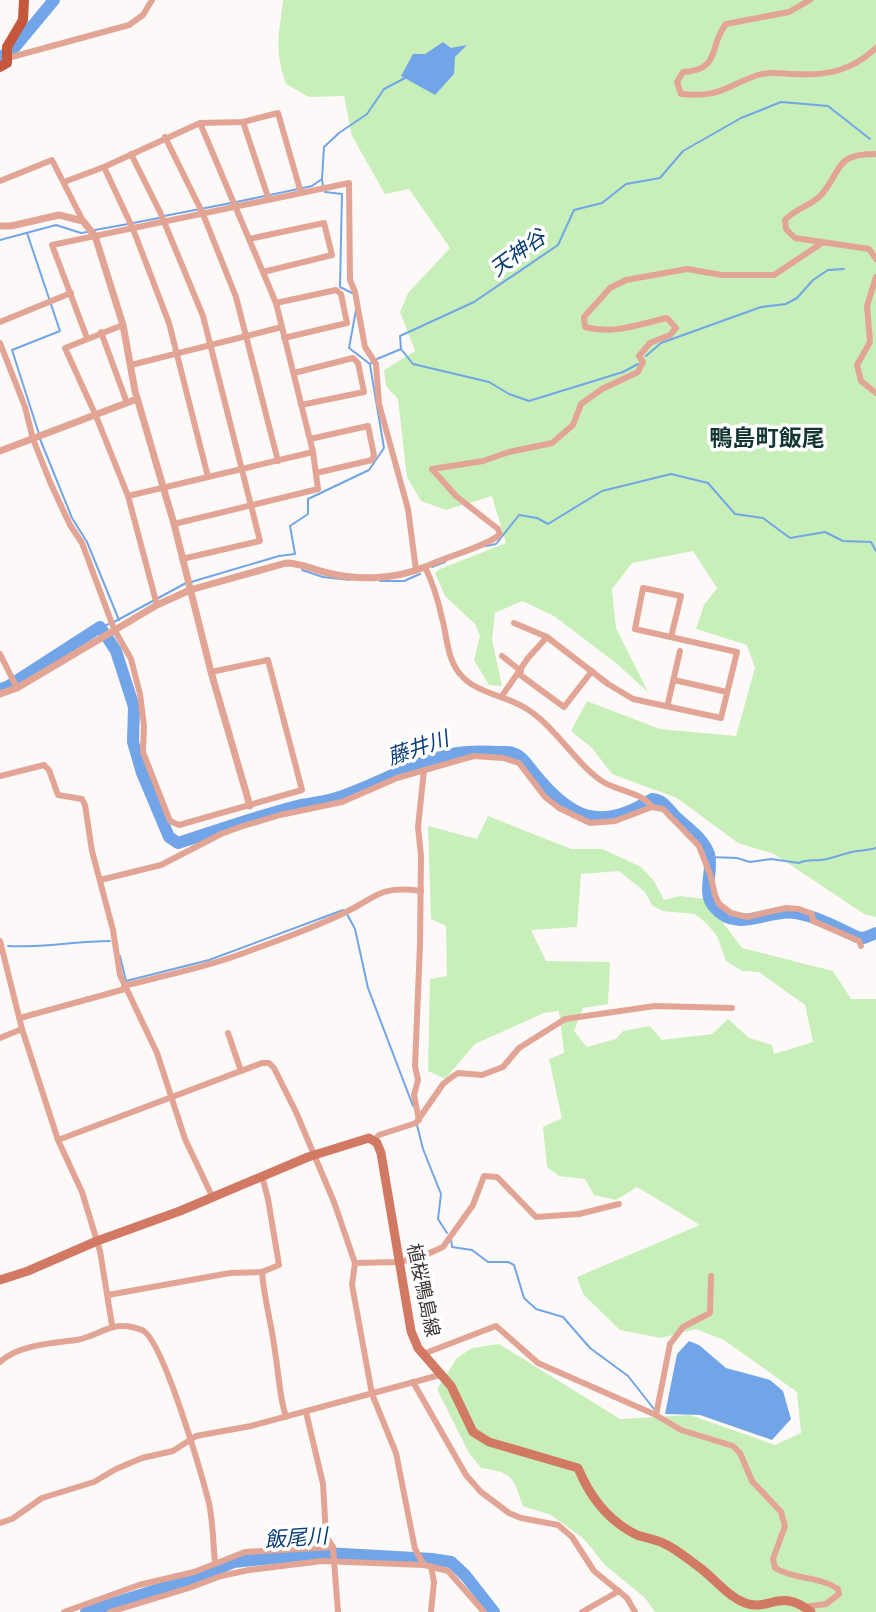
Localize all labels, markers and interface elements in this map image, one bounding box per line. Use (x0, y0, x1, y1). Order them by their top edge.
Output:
water label: 天神谷 (484, 222, 552, 281)
district label: 鴨島町飯尾 (710, 423, 825, 452)
water label: 藤井川 (384, 724, 454, 770)
street label: 植桜鴨島線 (402, 1241, 446, 1339)
water label: 飯尾川 (264, 1522, 330, 1552)

